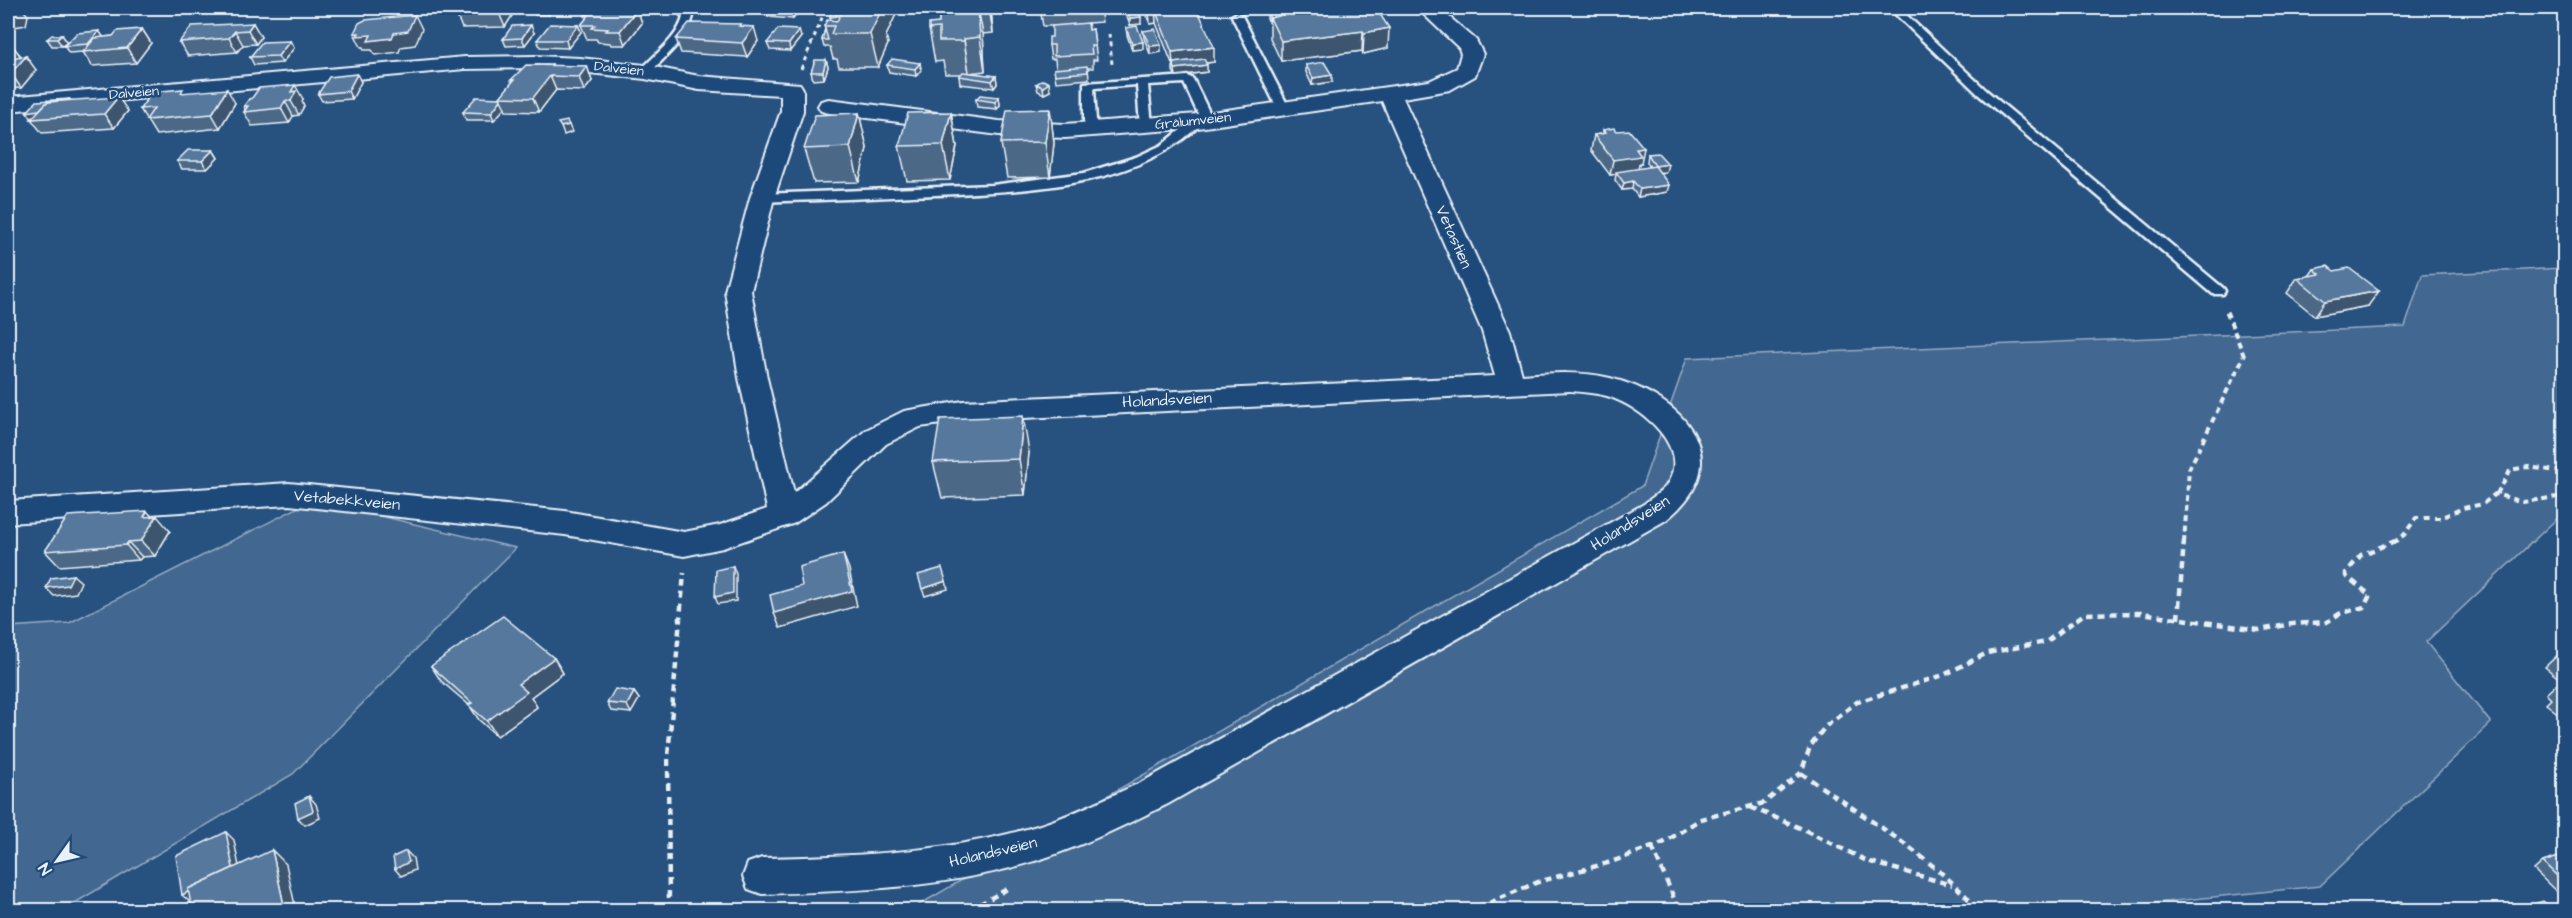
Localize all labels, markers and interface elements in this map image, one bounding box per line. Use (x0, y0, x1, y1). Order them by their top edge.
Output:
street label: Dalveien (593, 56, 645, 82)
street label: Dalveien (108, 81, 160, 105)
street label: Grålumveien (1154, 107, 1232, 135)
street label: Vetastien (1430, 202, 1478, 272)
street label: Holandsveien (1122, 387, 1212, 413)
street label: Vetabekkveien (293, 484, 401, 516)
street label: Holandsveien (1586, 490, 1674, 556)
north arrow (27, 831, 87, 891)
street label: Holandsveien (947, 831, 1039, 873)
text: N (33, 859, 57, 879)

